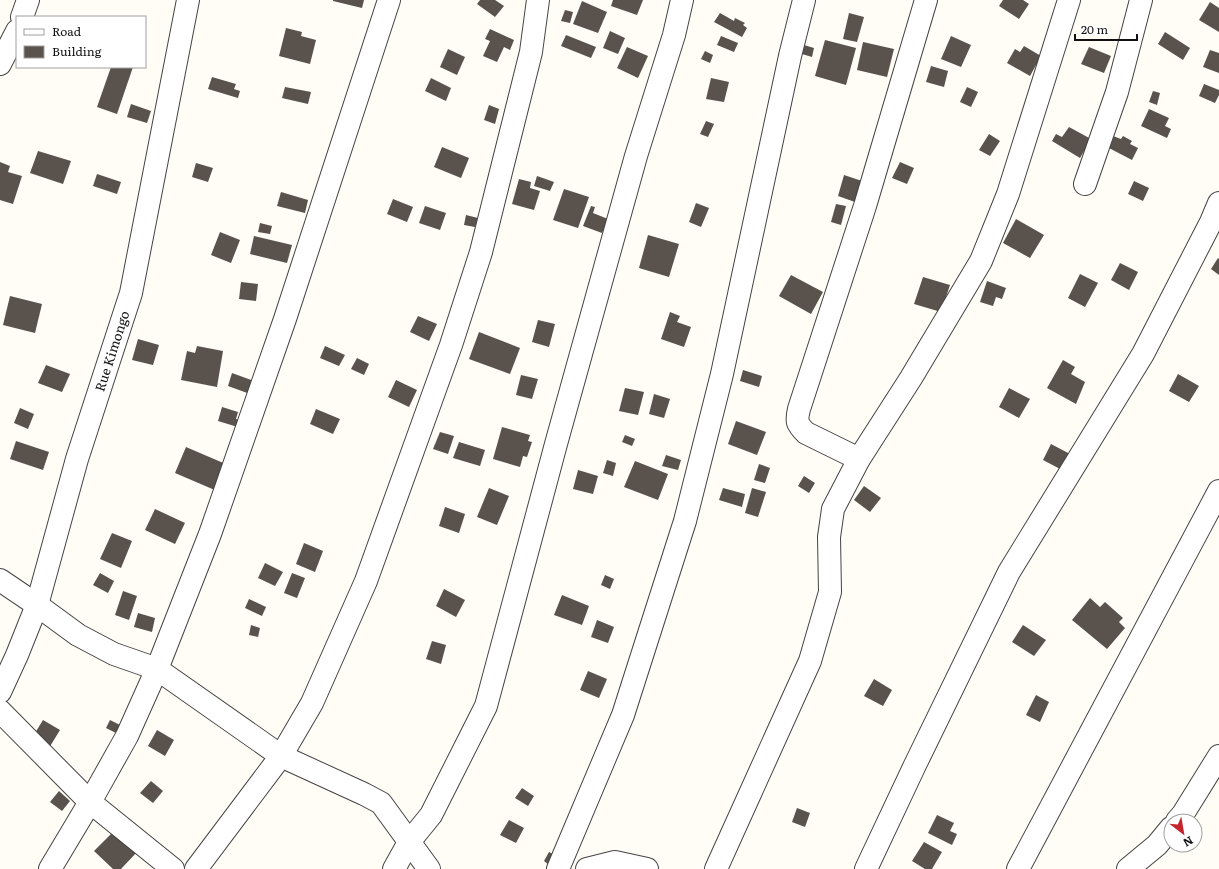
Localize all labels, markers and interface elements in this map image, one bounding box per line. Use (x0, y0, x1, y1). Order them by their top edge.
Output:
legend (16, 16, 146, 68)
scale bar (1075, 16, 1137, 42)
text: 20 m (1081, 20, 1108, 38)
text: Road (52, 22, 82, 40)
text: Building (52, 42, 102, 60)
street label: Rue Kimongo (90, 308, 134, 394)
north arrow (1163, 813, 1203, 853)
text: N (1181, 833, 1197, 852)

